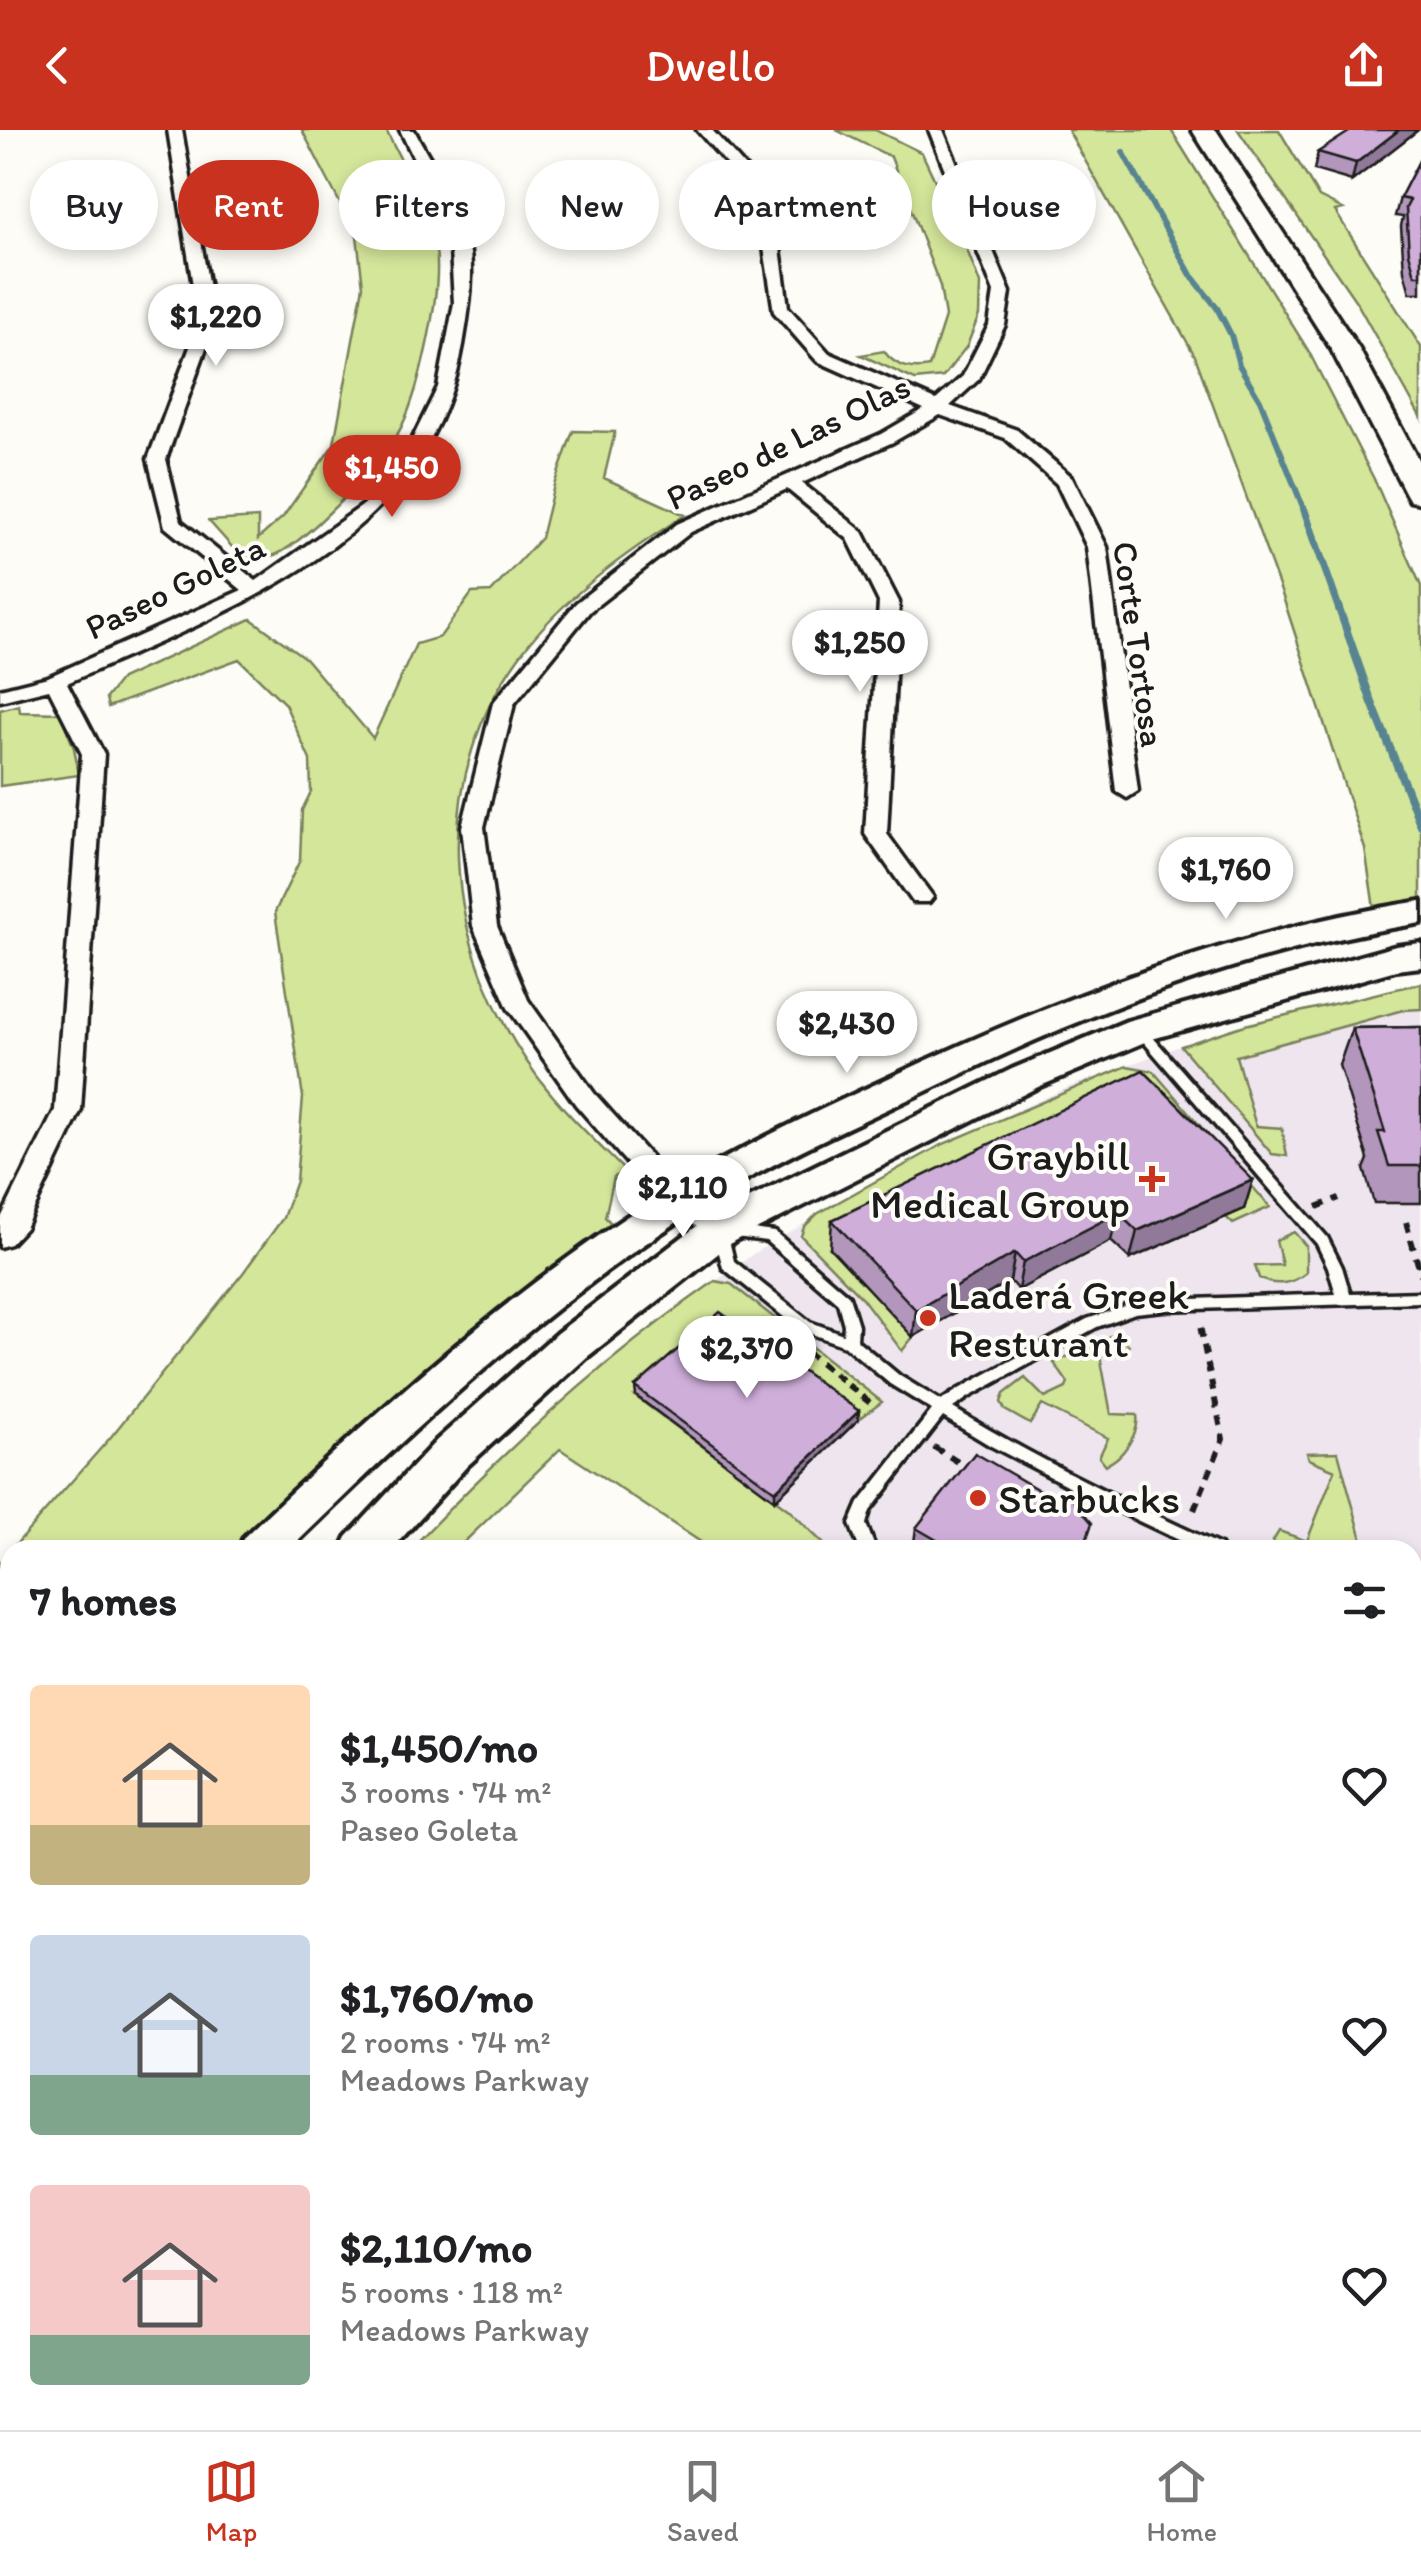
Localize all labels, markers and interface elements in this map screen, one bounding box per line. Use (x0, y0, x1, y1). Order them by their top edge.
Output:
icon: back (30, 38, 85, 93)
text: Dwello (645, 38, 776, 92)
icon: share (1336, 38, 1391, 93)
chip: Buy (30, 160, 158, 250)
chip: Rent (178, 160, 319, 250)
chip: Filters (339, 160, 505, 250)
chip: New (525, 160, 659, 250)
chip: Apartment (679, 160, 912, 250)
chip: House (932, 160, 1096, 250)
pin: $1,220 (135, 284, 297, 369)
text: $1,220 (170, 297, 262, 335)
street label: Paseo de Las Olas (659, 365, 917, 519)
pin: $1,450 (311, 435, 473, 520)
text: $1,450 (345, 448, 439, 486)
street label: Paseo Goleta (78, 525, 272, 649)
street label: Corte Tortosa (1104, 539, 1174, 749)
pin: $1,250 (779, 610, 941, 695)
text: $1,250 (814, 623, 906, 661)
pin: $1,760 (1145, 837, 1307, 922)
text: $1,760 (1180, 850, 1272, 888)
pin: $2,430 (766, 991, 928, 1076)
text: $2,430 (798, 1004, 896, 1042)
place label: Graybill Medical Group (870, 1130, 1130, 1229)
pin: $2,110 (602, 1155, 764, 1240)
marker: Graybill Medical Group (1139, 1166, 1165, 1192)
text: $2,110 (638, 1168, 728, 1206)
place label: Laderá Greek Resturant (948, 1269, 1189, 1368)
marker: Laderá Greek Resturant (917, 1307, 939, 1329)
pin: $2,370 (666, 1316, 828, 1401)
text: $2,370 (700, 1329, 794, 1367)
place label: Starbucks (998, 1473, 1180, 1524)
marker: Starbucks (967, 1487, 989, 1509)
icon: filters (1337, 1573, 1392, 1628)
text: 7 homes (30, 1575, 177, 1626)
text: $1,450/mo (340, 1722, 538, 1773)
icon: home (110, 1725, 230, 1845)
icon: heart (1337, 1758, 1392, 1813)
text: 3 rooms · 74 m² (340, 1773, 551, 1811)
text: Paseo Goleta (340, 1811, 518, 1849)
text: $1,760/mo (340, 1972, 534, 2023)
icon: home (110, 1975, 230, 2095)
icon: heart (1337, 2008, 1392, 2063)
text: 2 rooms · 74 m² (340, 2023, 551, 2061)
text: Meadows Parkway (340, 2061, 589, 2099)
text: $2,110/mo (340, 2222, 533, 2273)
icon: home (110, 2225, 230, 2345)
icon: heart (1337, 2258, 1392, 2313)
text: 5 rooms · 118 m² (340, 2273, 563, 2311)
text: Meadows Parkway (340, 2311, 589, 2349)
tab: Map (204, 2454, 259, 2548)
tab: Saved (667, 2454, 738, 2548)
tab: Home (1146, 2454, 1217, 2548)

